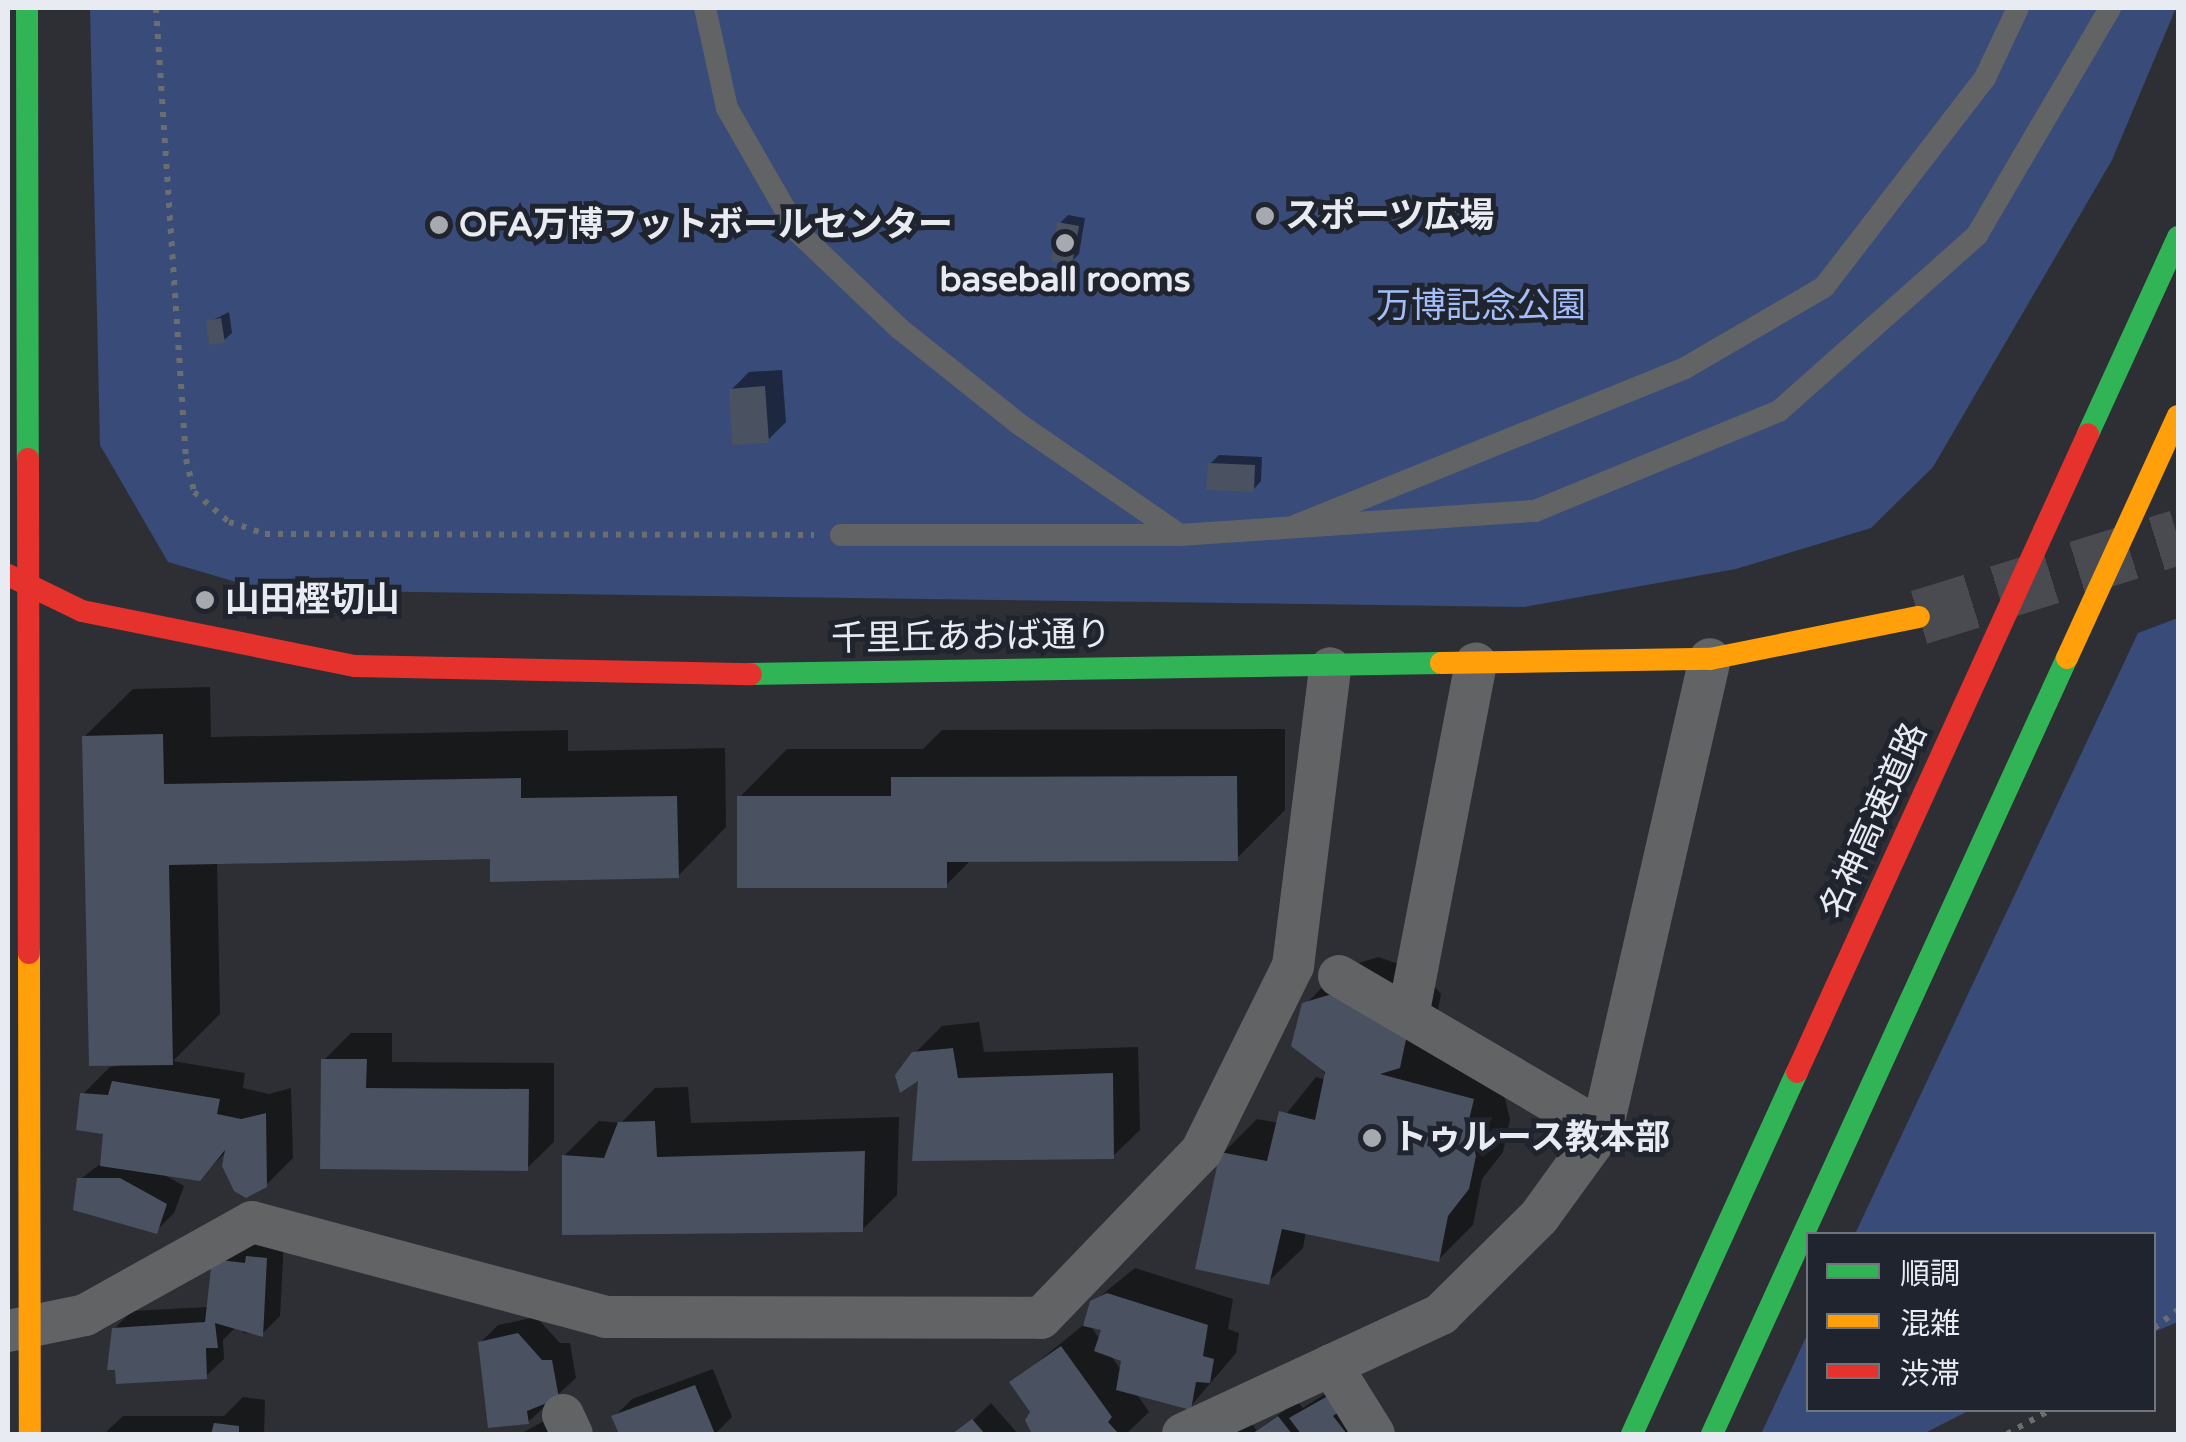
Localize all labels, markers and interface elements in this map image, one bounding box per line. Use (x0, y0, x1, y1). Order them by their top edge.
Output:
place label: スポーツ広場 (1285, 195, 1495, 237)
place label: OFA万博フットボールセンター (459, 204, 953, 246)
marker: スポーツ広場 (1254, 205, 1276, 227)
marker: OFA万博フットボールセンター (428, 214, 450, 236)
marker: baseball rooms (1054, 232, 1076, 254)
place label: baseball rooms (939, 259, 1191, 301)
park label: 万博記念公園 (1376, 285, 1586, 327)
place label: 山田樫切山 (225, 579, 400, 621)
marker: 山田樫切山 (194, 589, 216, 611)
street label: 千里丘あおば通り (831, 614, 1111, 660)
street label: 名神高速道路 (1812, 717, 1936, 925)
place label: トゥルース教本部 (1392, 1117, 1672, 1159)
marker: トゥルース教本部 (1361, 1127, 1383, 1149)
legend (1806, 1232, 2156, 1412)
text: 順調 (1900, 1256, 1960, 1293)
text: 混雑 (1900, 1306, 1960, 1343)
text: 渋滞 (1900, 1356, 1960, 1393)

